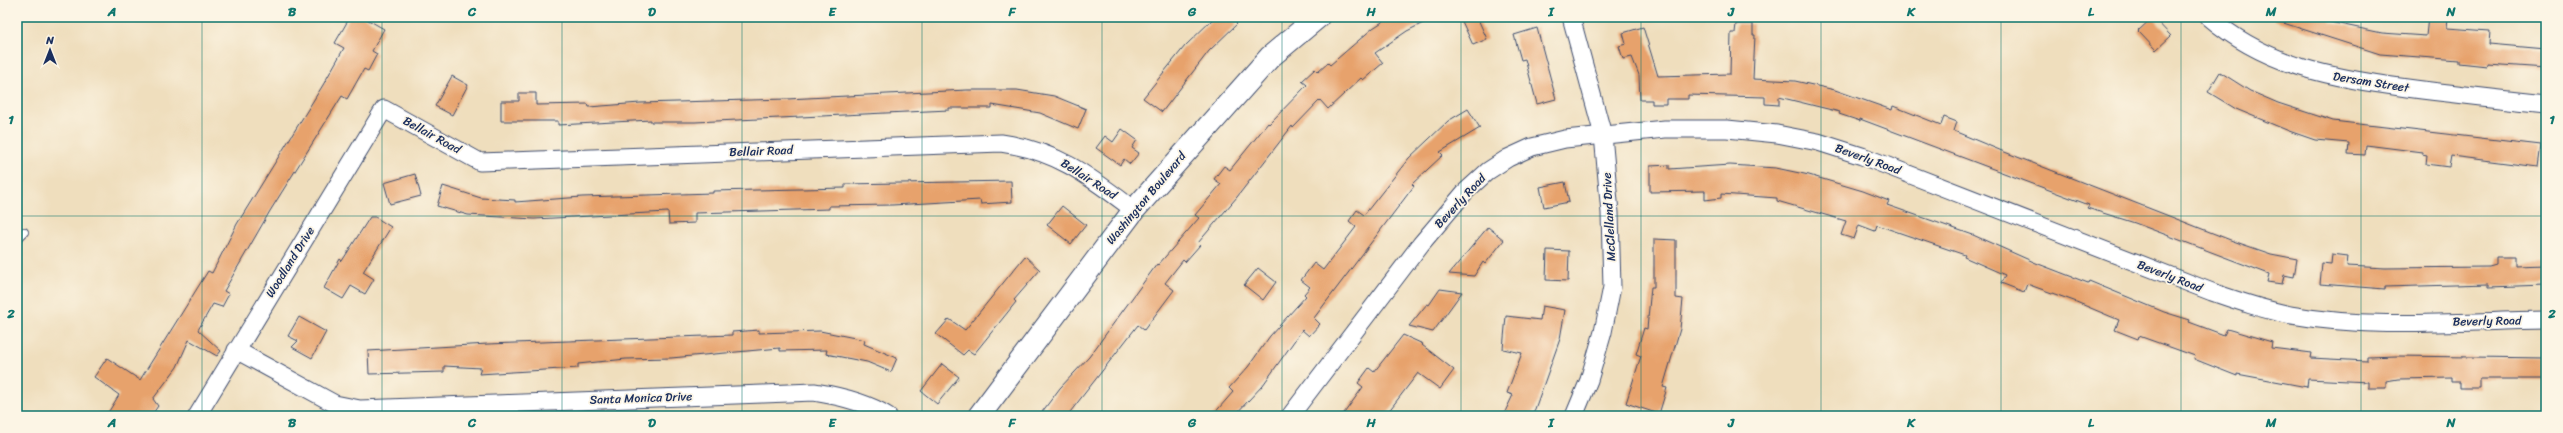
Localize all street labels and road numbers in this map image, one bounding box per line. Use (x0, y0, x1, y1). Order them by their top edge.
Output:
street label: Dersam Street (2331, 65, 2412, 99)
street label: Bellair Road (399, 110, 467, 161)
street label: Beverly Road (1832, 137, 1905, 181)
street label: Bellair Road (729, 139, 795, 163)
street label: Washington Boulevard (1100, 145, 1193, 249)
street label: Bellair Road (1056, 152, 1123, 206)
street label: Beverly Road (1429, 168, 1492, 234)
street label: McClelland Drive (1596, 172, 1622, 262)
street label: Woodland Drive (259, 222, 321, 302)
street label: Beverly Road (2134, 253, 2207, 299)
street label: Beverly Road (2452, 309, 2522, 333)
street label: Santa Monica Drive (589, 385, 693, 411)

